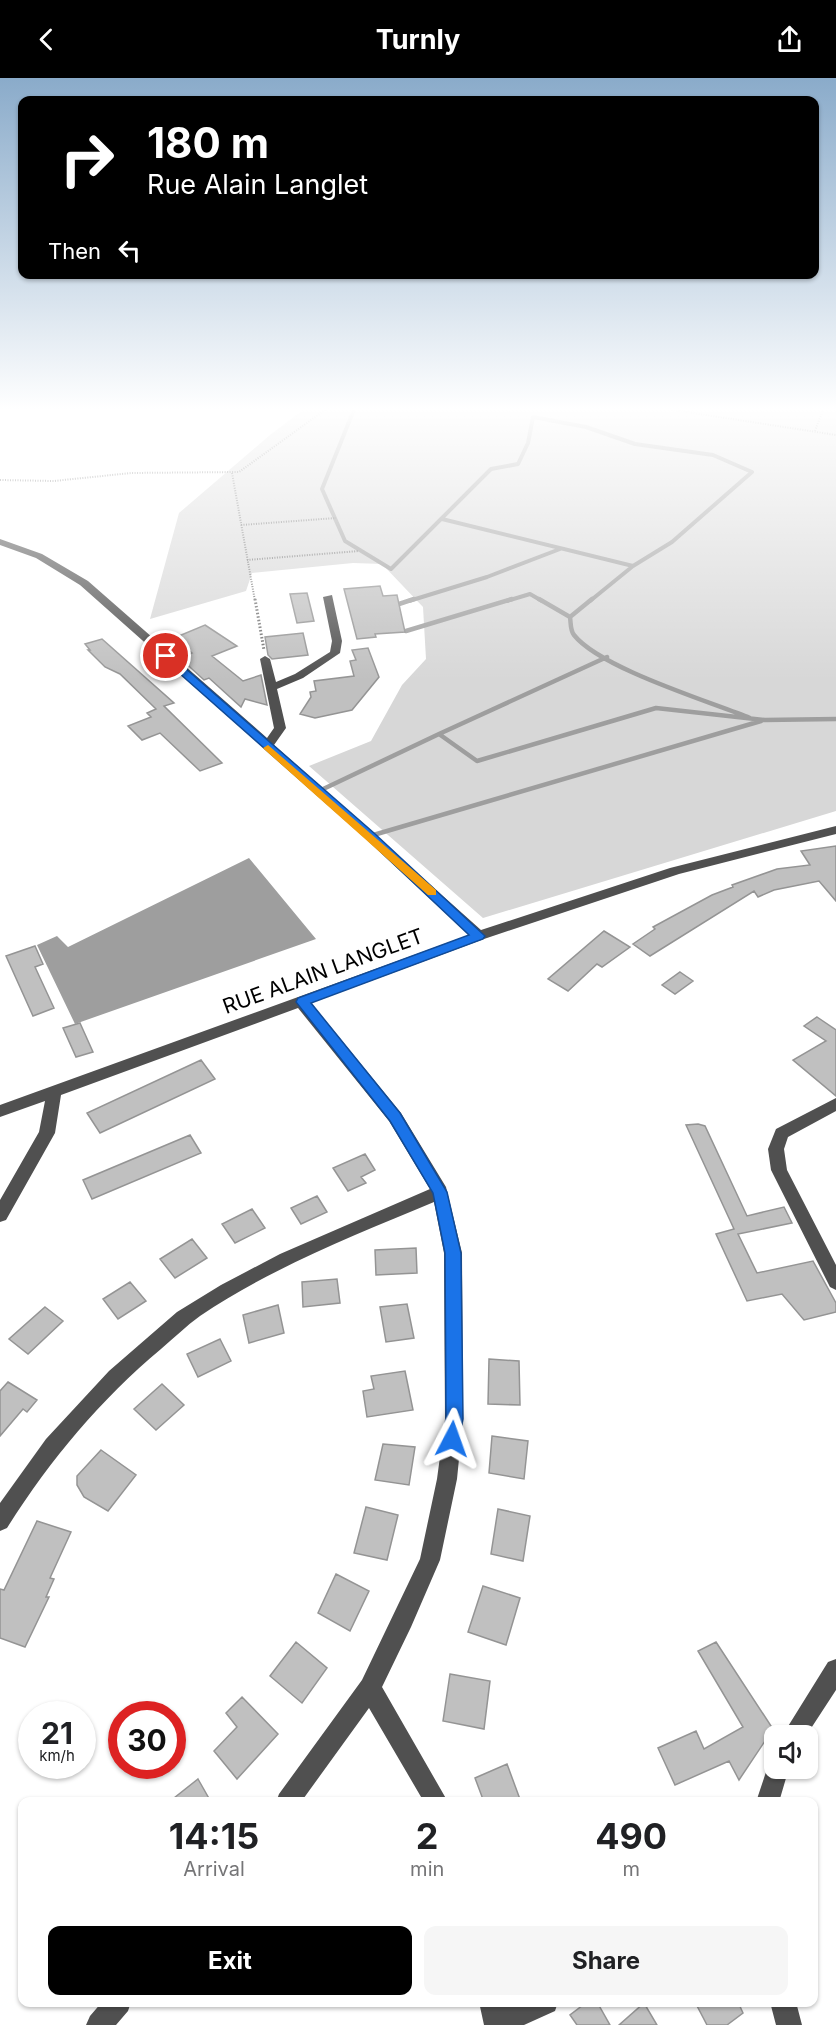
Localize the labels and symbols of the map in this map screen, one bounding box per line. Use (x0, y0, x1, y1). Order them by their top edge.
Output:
pin (140, 630, 191, 681)
street label: RUE ALAIN LANGLET (219, 923, 427, 1019)
position arrow (420, 1407, 484, 1471)
speed limit sign: 30 (108, 1701, 186, 1779)

